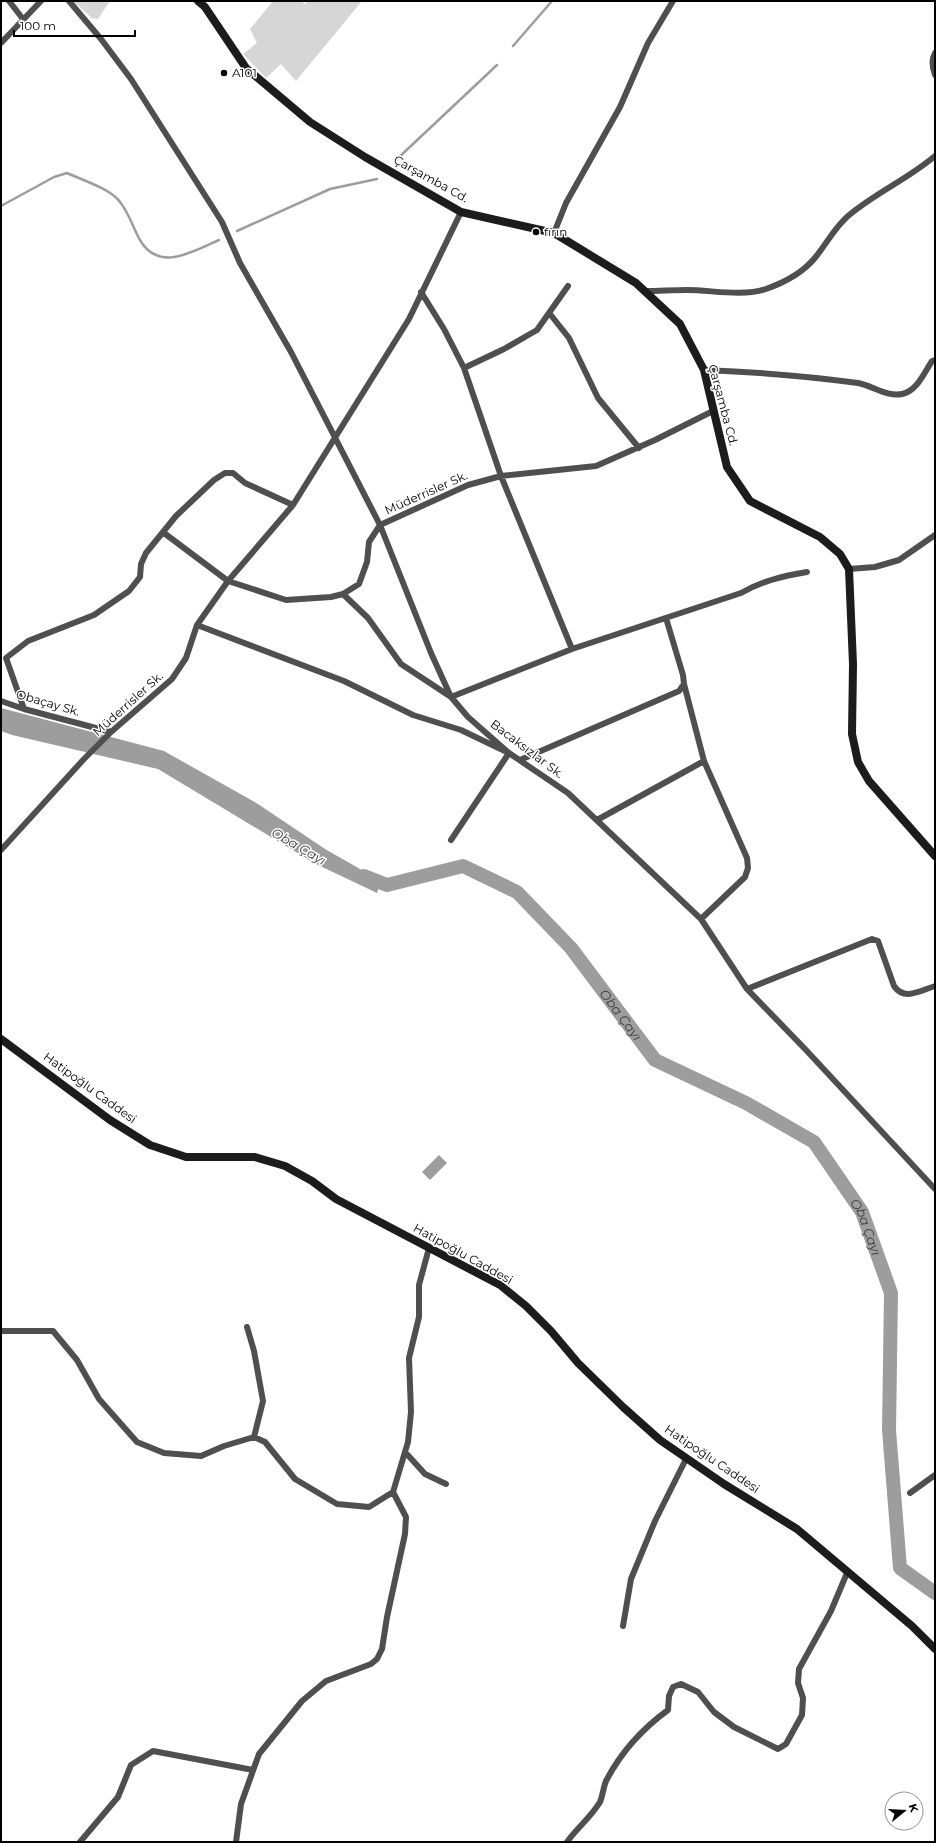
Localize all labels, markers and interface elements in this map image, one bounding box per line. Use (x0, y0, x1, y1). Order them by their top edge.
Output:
scale bar (14, 12, 135, 38)
text: 100 m (20, 18, 56, 33)
place label: A101 (232, 65, 257, 80)
marker: A101 (219, 68, 229, 78)
street label: Çarşamba Cd. (391, 152, 471, 205)
place label: fırın (544, 224, 567, 239)
marker: fırın (531, 227, 541, 237)
street label: Çarşamba Cd. (705, 363, 741, 447)
street label: Müderrisler Sk. (382, 468, 470, 518)
street label: Müderrisler Sk. (90, 668, 166, 739)
street label: Obaçay Sk. (14, 686, 82, 719)
street label: Bacaksızlar Sk. (488, 716, 567, 781)
water label: Oba Çayı (269, 824, 329, 868)
water label: Oba Çayı (596, 986, 645, 1044)
street label: Hatipoğlu Caddesi (41, 1049, 140, 1126)
water label: Oba Çayı (847, 1195, 885, 1258)
street label: Hatipoğlu Caddesi (411, 1220, 516, 1287)
street label: Hatipoğlu Caddesi (662, 1421, 763, 1496)
north arrow (884, 1791, 924, 1831)
text: K (906, 1802, 922, 1815)

